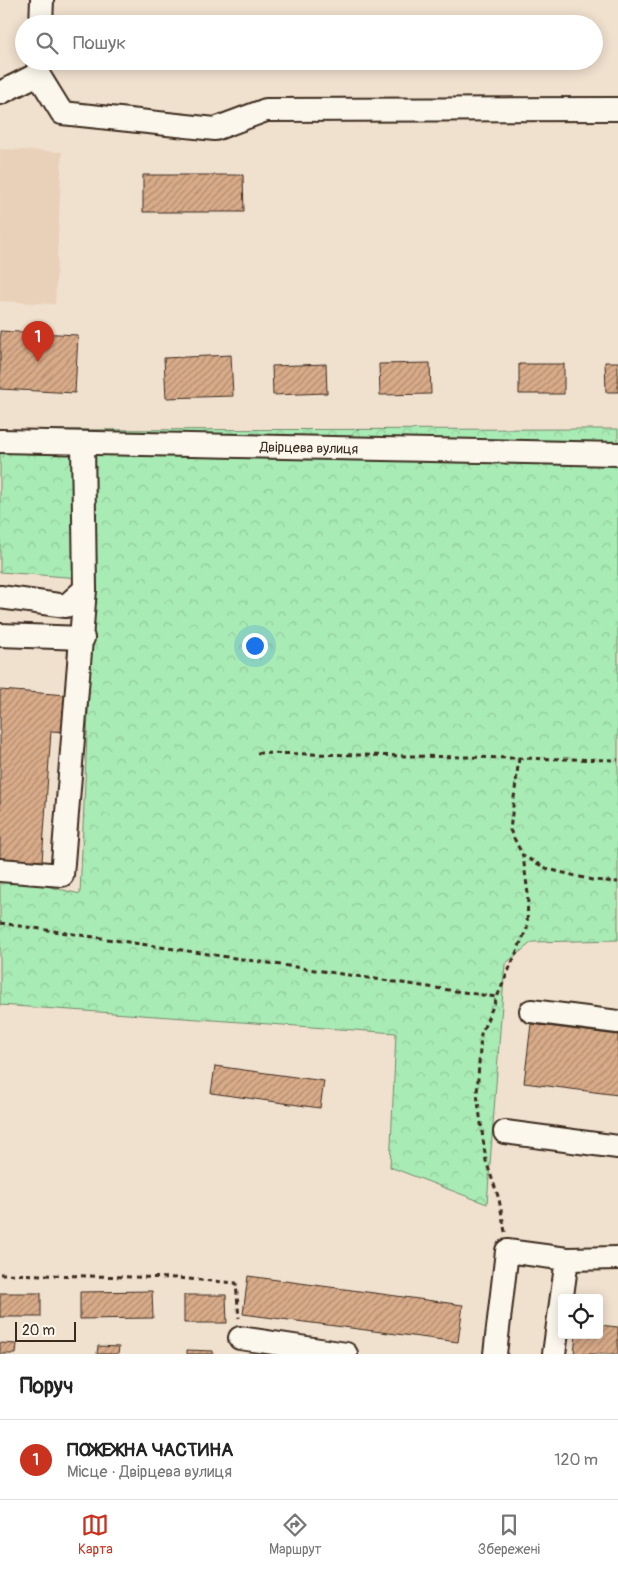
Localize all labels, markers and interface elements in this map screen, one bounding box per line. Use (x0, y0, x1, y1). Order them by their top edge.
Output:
search box (15, 15, 603, 70)
icon: search (33, 29, 61, 57)
text: Пошук (73, 31, 126, 55)
pin: 1 (22, 321, 54, 362)
street label: Двірцева вулиця (259, 438, 358, 457)
your location (242, 633, 268, 659)
map controls (558, 1294, 603, 1339)
button: locate (558, 1294, 603, 1339)
scale bar (15, 1319, 76, 1342)
text: 20 m (22, 1322, 55, 1339)
text: Поруч (20, 1373, 73, 1400)
text: ПОЖЕЖНА ЧАСТИНА (67, 1438, 233, 1462)
text: 1 (33, 1450, 39, 1470)
text: 120 m (554, 1450, 598, 1470)
text: Місце · Двірцева вулиця (67, 1462, 232, 1482)
tab: Карта (78, 1511, 113, 1558)
tab: Маршрут (269, 1511, 322, 1558)
tab: Збережені (478, 1511, 540, 1558)

